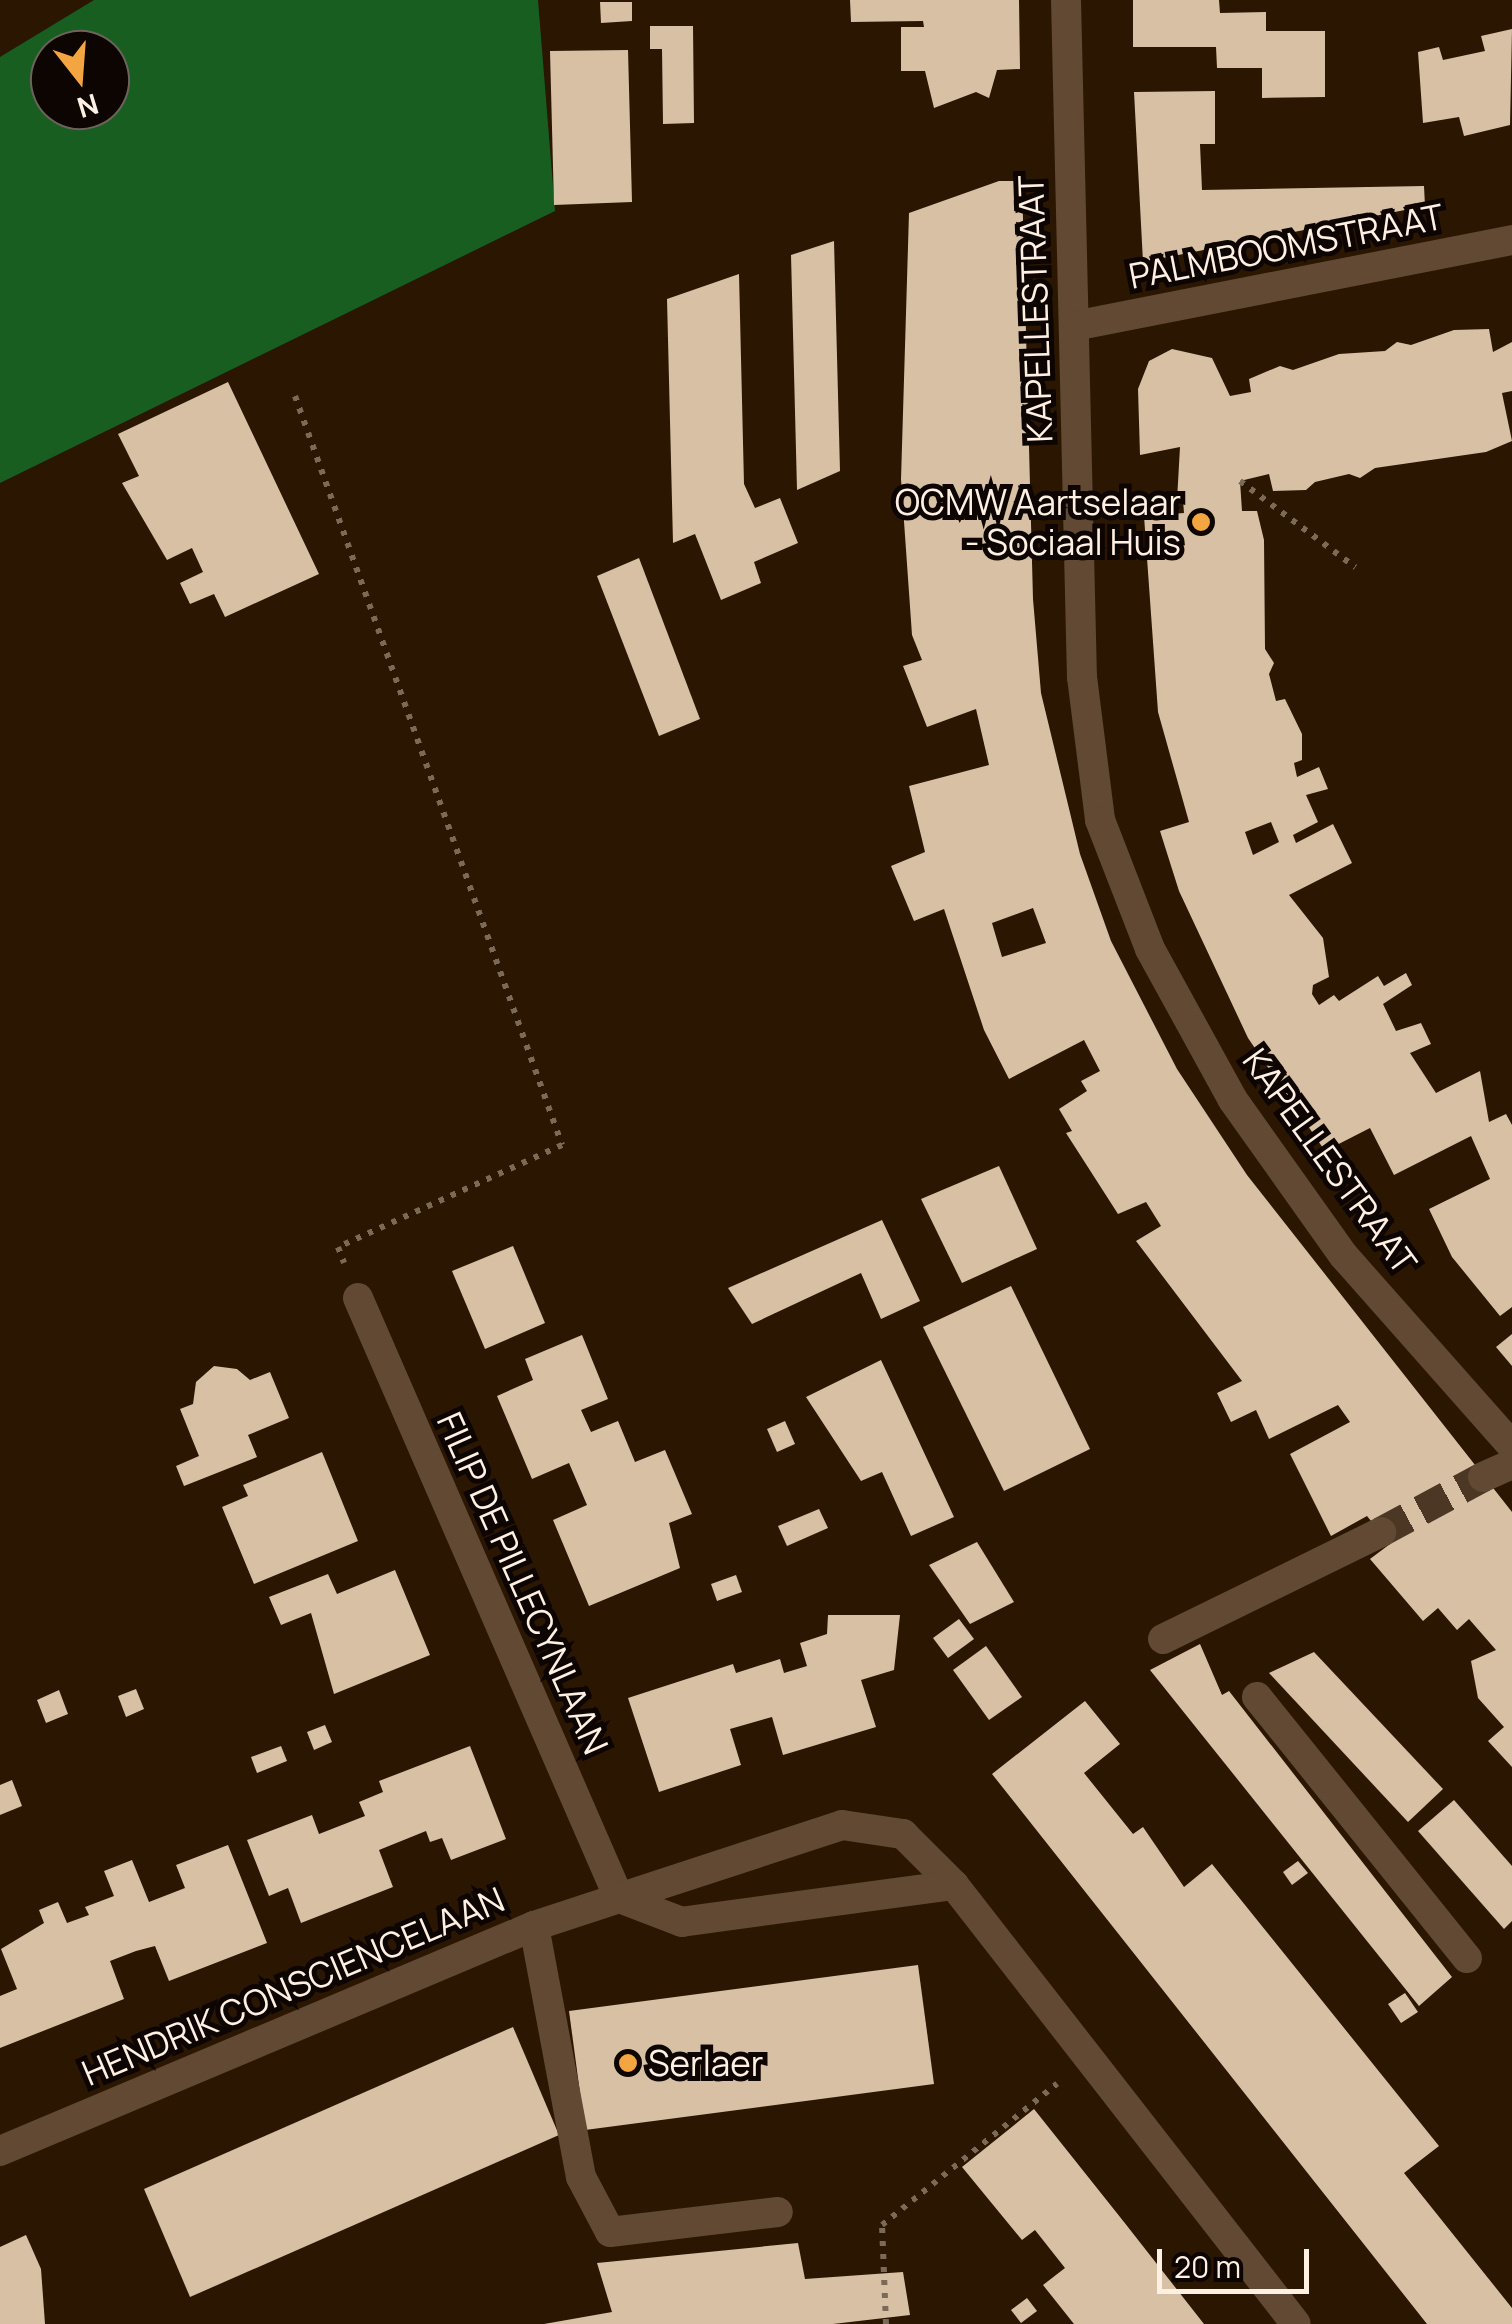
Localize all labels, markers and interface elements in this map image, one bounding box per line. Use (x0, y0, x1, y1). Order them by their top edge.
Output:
north arrow (30, 30, 130, 130)
text: N (73, 86, 103, 128)
street label: KAPELLESTRAAT (1009, 174, 1061, 444)
street label: PALMBOOMSTRAAT (1125, 195, 1447, 297)
place label: OCMW Aartselaar - Sociaal Huis (895, 481, 1181, 563)
marker: OCMW Aartselaar - Sociaal Huis (1190, 511, 1212, 533)
street label: KAPELLESTRAAT (1234, 1040, 1426, 1282)
street label: FILIP DE PILLECYNLAAN (429, 1406, 617, 1760)
street label: HENDRIK CONSCIENCELAAN (75, 1878, 511, 2094)
place label: Serlaer (648, 2042, 763, 2084)
marker: Serlaer (617, 2052, 639, 2074)
scale bar (1162, 2229, 1314, 2291)
text: 20 m (1174, 2246, 1241, 2287)

